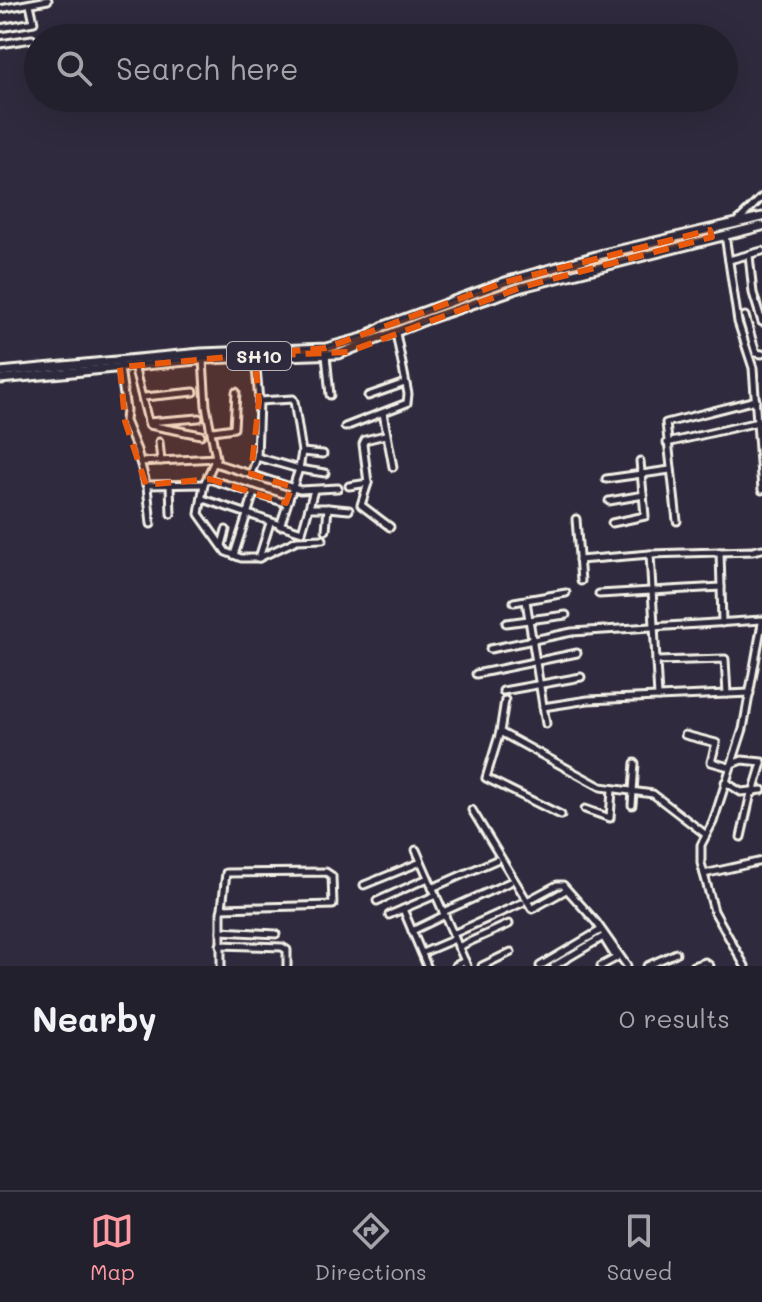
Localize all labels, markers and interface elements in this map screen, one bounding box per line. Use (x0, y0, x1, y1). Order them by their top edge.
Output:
search box (24, 24, 738, 112)
icon: search (52, 46, 96, 90)
text: Search here (116, 48, 299, 88)
road number: SH10 (227, 342, 291, 370)
text: Nearby (32, 996, 157, 1041)
text: 0 results (619, 1001, 730, 1035)
tab: Map (90, 1209, 135, 1286)
tab: Directions (315, 1209, 427, 1286)
tab: Saved (607, 1209, 672, 1286)

